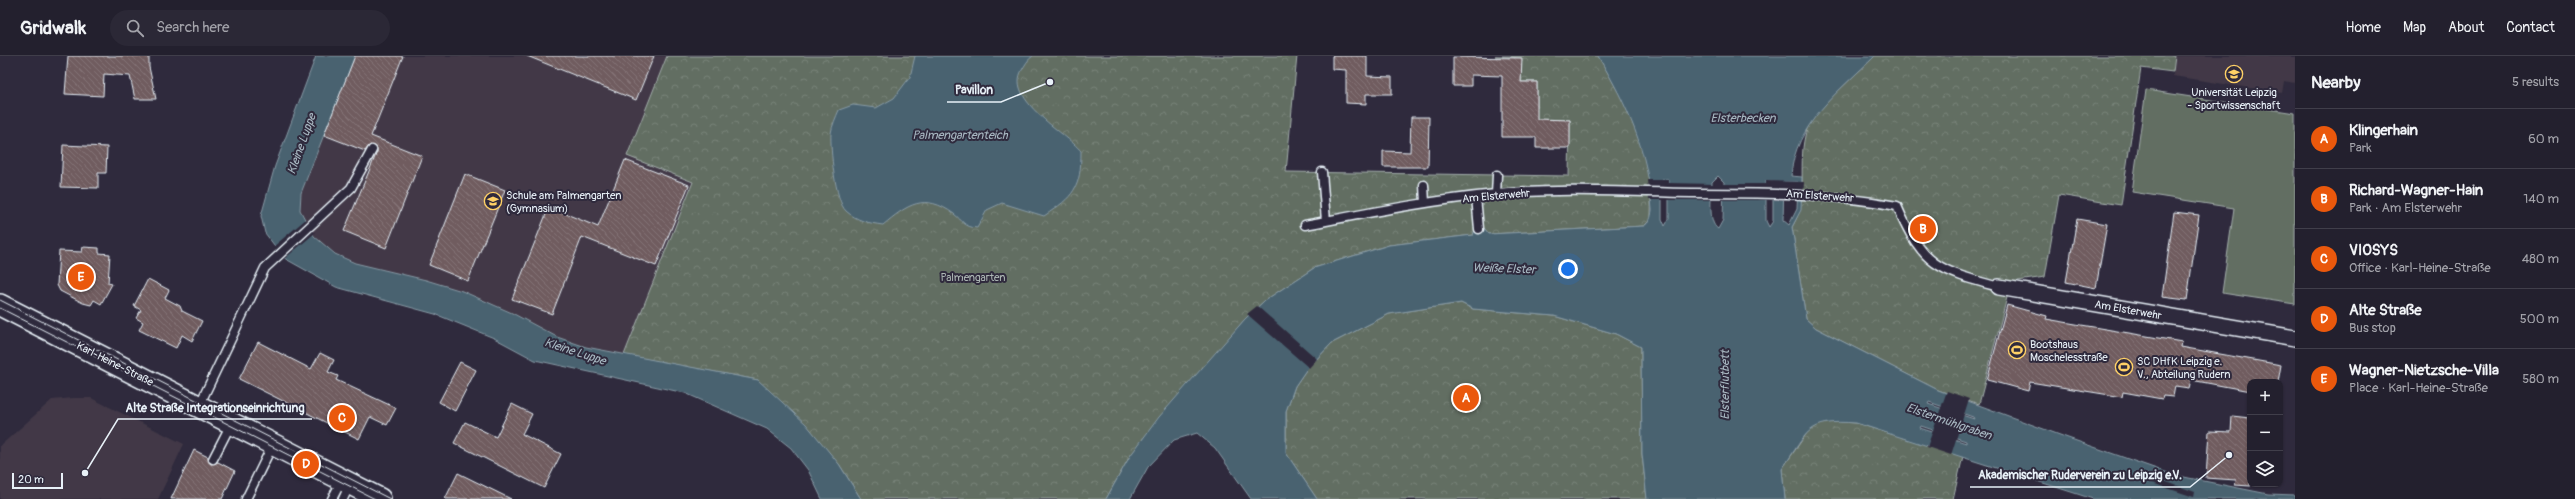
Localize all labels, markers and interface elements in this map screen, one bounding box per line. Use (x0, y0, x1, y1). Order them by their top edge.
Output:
search box (110, 10, 390, 46)
text: Gridwalk (20, 16, 86, 40)
icon: search (124, 17, 146, 39)
text: Search here (156, 18, 229, 37)
text: Home (2346, 19, 2381, 36)
text: Map (2403, 19, 2426, 36)
text: About (2448, 19, 2484, 36)
text: Contact (2506, 19, 2555, 36)
school or university icon: Universität Leipzig - Sportwissenschaft (2224, 64, 2244, 84)
text: Nearby (2311, 72, 2360, 93)
text: 5 results (2512, 74, 2559, 90)
callout: Pavillon (947, 78, 1001, 102)
text: Pavillon (955, 83, 993, 98)
place label: Universität Leipzig - Sportwissenschaft (2187, 86, 2281, 112)
water label: Kleine Luppe (284, 111, 320, 176)
water label: Elsterbecken (1711, 111, 1777, 126)
text: Klingerhain (2349, 121, 2418, 140)
water label: Palmengartenteich (912, 128, 1009, 143)
text: A (2320, 131, 2328, 147)
text: 60 m (2528, 131, 2559, 147)
text: Park (2349, 140, 2372, 156)
text: Richard-Wagner-Hain (2349, 181, 2483, 200)
street label: Am Elsterwehr (1462, 187, 1531, 205)
street label: Am Elsterwehr (1786, 187, 1854, 205)
place label: Schule am Palmengarten (Gymnasium) (506, 189, 621, 215)
school or university icon: Schule am Palmengarten (Gymnasium) (483, 191, 503, 211)
text: B (2320, 191, 2328, 207)
text: 140 m (2523, 191, 2559, 207)
text: Park · Am Elsterwehr (2349, 200, 2462, 216)
pin: B (1910, 214, 1936, 244)
text: VIOSYS (2349, 241, 2398, 260)
text: C (2320, 251, 2328, 267)
text: 480 m (2522, 251, 2559, 267)
your location (1558, 259, 1578, 279)
water label: Weiße Elster (1472, 260, 1537, 278)
text: Office · Karl-Heine-Straße (2349, 260, 2491, 276)
pin: E (68, 262, 94, 292)
park label: Palmengarten (941, 271, 1006, 284)
street label: Am Elsterwehr (2093, 298, 2163, 322)
text: Alte Straße (2349, 301, 2422, 320)
text: D (2320, 311, 2328, 327)
text: 500 m (2520, 311, 2559, 327)
text: Bus stop (2349, 320, 2396, 336)
water label: Kleine Luppe (543, 335, 608, 369)
place label: Bootshaus Moschelesstraße (2030, 338, 2108, 364)
street label: Karl-Heine-Straße (74, 339, 156, 389)
sports icon: Bootshaus Moschelesstraße (2007, 340, 2027, 360)
water label: Elsterflutbett (1718, 349, 1733, 420)
place label: SC DHfK Leipzig e. V., Abteilung Rudern (2137, 355, 2231, 381)
sports icon: SC DHfK Leipzig e. V., Abteilung Rudern (2114, 357, 2134, 377)
text: Wagner-Nietzsche-Villa (2349, 361, 2499, 380)
text: E (2321, 371, 2327, 387)
text: 580 m (2522, 371, 2559, 387)
map controls (2247, 379, 2283, 487)
button: + (2247, 379, 2283, 415)
text: Place · Karl-Heine-Straße (2349, 380, 2488, 396)
pin: A (1453, 383, 1479, 413)
callout: Alte Straße Integrationseinrichtung (118, 395, 312, 419)
water label: Elstermühlgraben (1904, 400, 1995, 444)
text: Alte Straße Integrationseinrichtung (126, 401, 304, 416)
pin: C (329, 403, 355, 433)
button: − (2247, 415, 2283, 451)
pin: D (293, 449, 319, 479)
button: layers (2247, 451, 2283, 487)
callout: Akademischer Ruderverein zu Leipzig e.V. (1970, 463, 2190, 487)
text: Akademischer Ruderverein zu Leipzig e.V. (1978, 468, 2182, 483)
scale bar (12, 471, 63, 490)
text: 20 m (18, 473, 44, 486)

